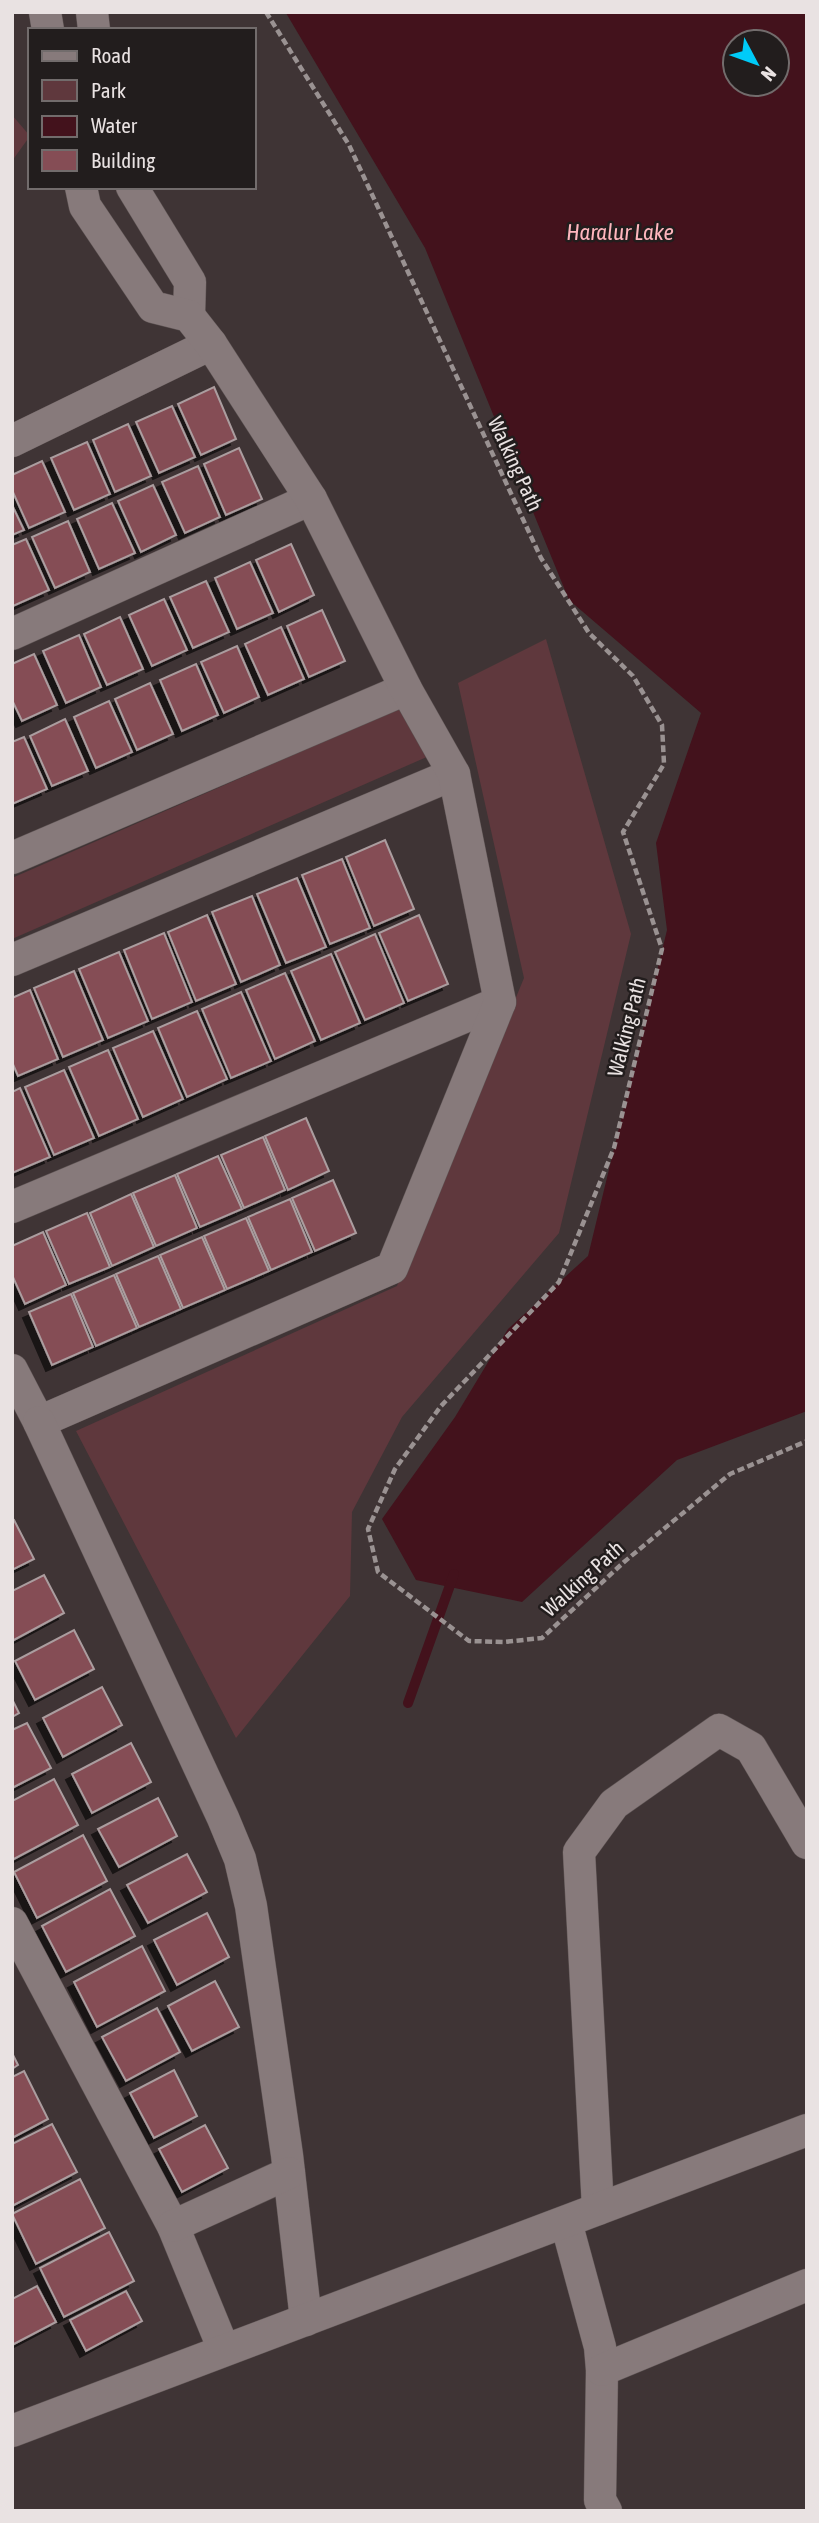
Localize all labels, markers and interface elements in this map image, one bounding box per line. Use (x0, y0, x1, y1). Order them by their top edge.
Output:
legend (28, 28, 256, 189)
north arrow (721, 28, 791, 98)
text: Road (91, 43, 131, 67)
text: N (757, 63, 781, 86)
text: Park (91, 78, 126, 102)
text: Water (91, 113, 138, 137)
text: Building (91, 148, 155, 172)
water label: Haralur Lake (566, 219, 674, 245)
street label: Walking Path (484, 413, 548, 515)
street label: Walking Path (602, 975, 650, 1079)
street label: Walking Path (537, 1535, 628, 1621)

